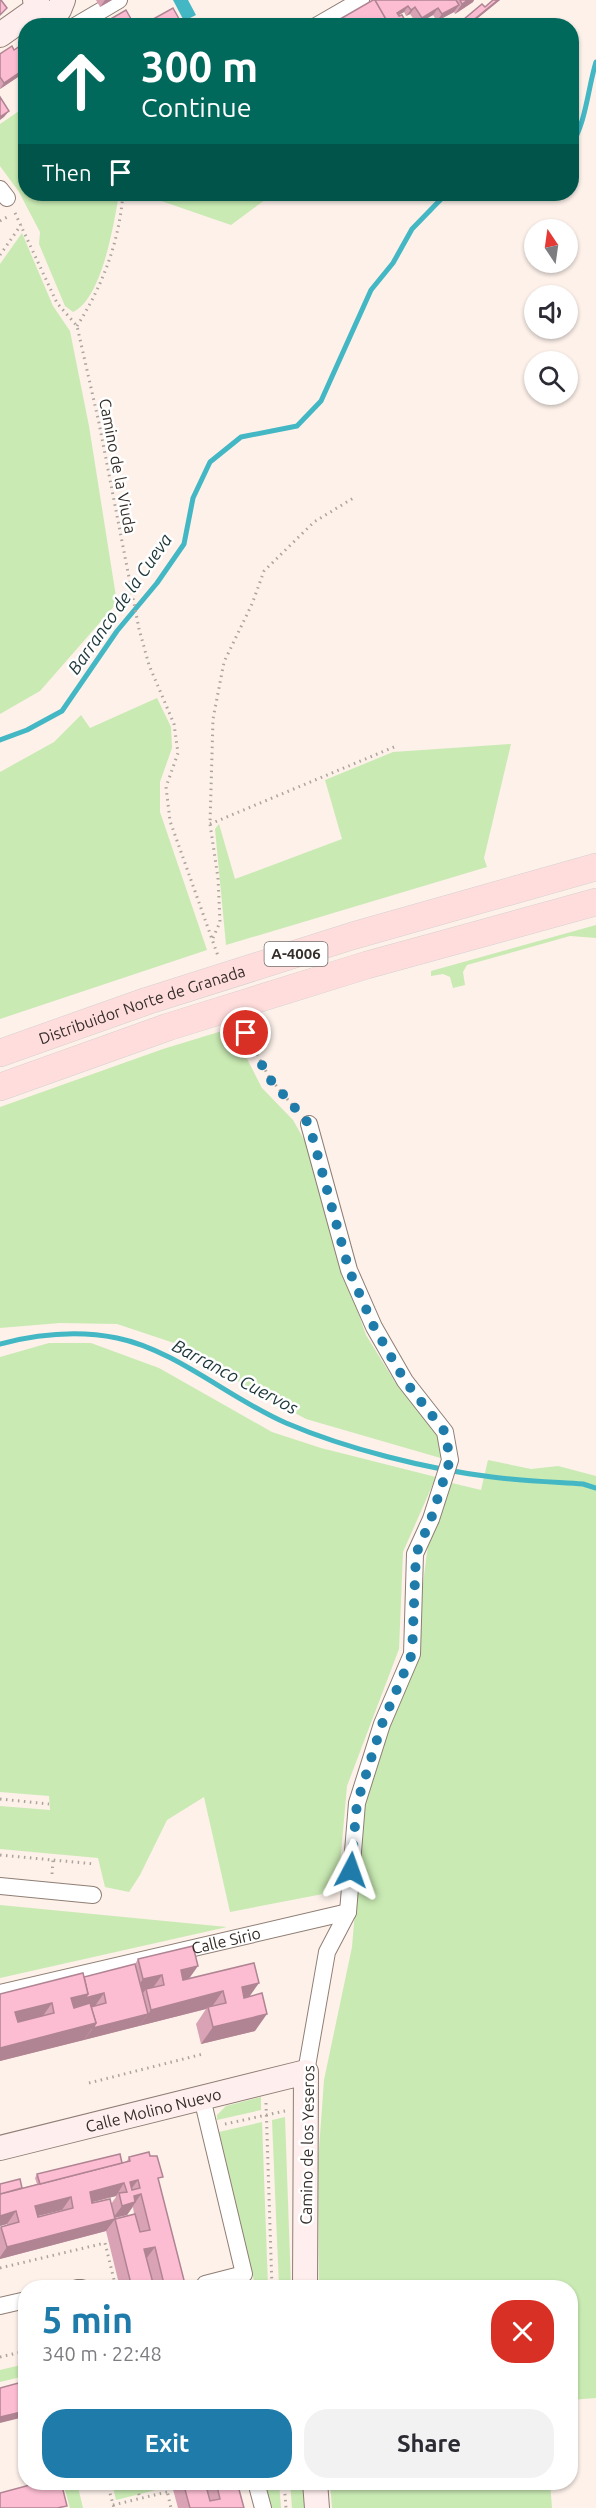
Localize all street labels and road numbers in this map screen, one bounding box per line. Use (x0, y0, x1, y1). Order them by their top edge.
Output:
street label: Camino de la Viuda (96, 397, 140, 535)
road number: A-4006 (264, 942, 328, 966)
street label: Distribuidor Norte de Granada (36, 961, 247, 1048)
street label: Calle Sirio (190, 1924, 262, 1957)
street label: Camino de los Yeseros (297, 2065, 317, 2225)
street label: Calle Molino Nuevo (84, 2084, 223, 2135)

